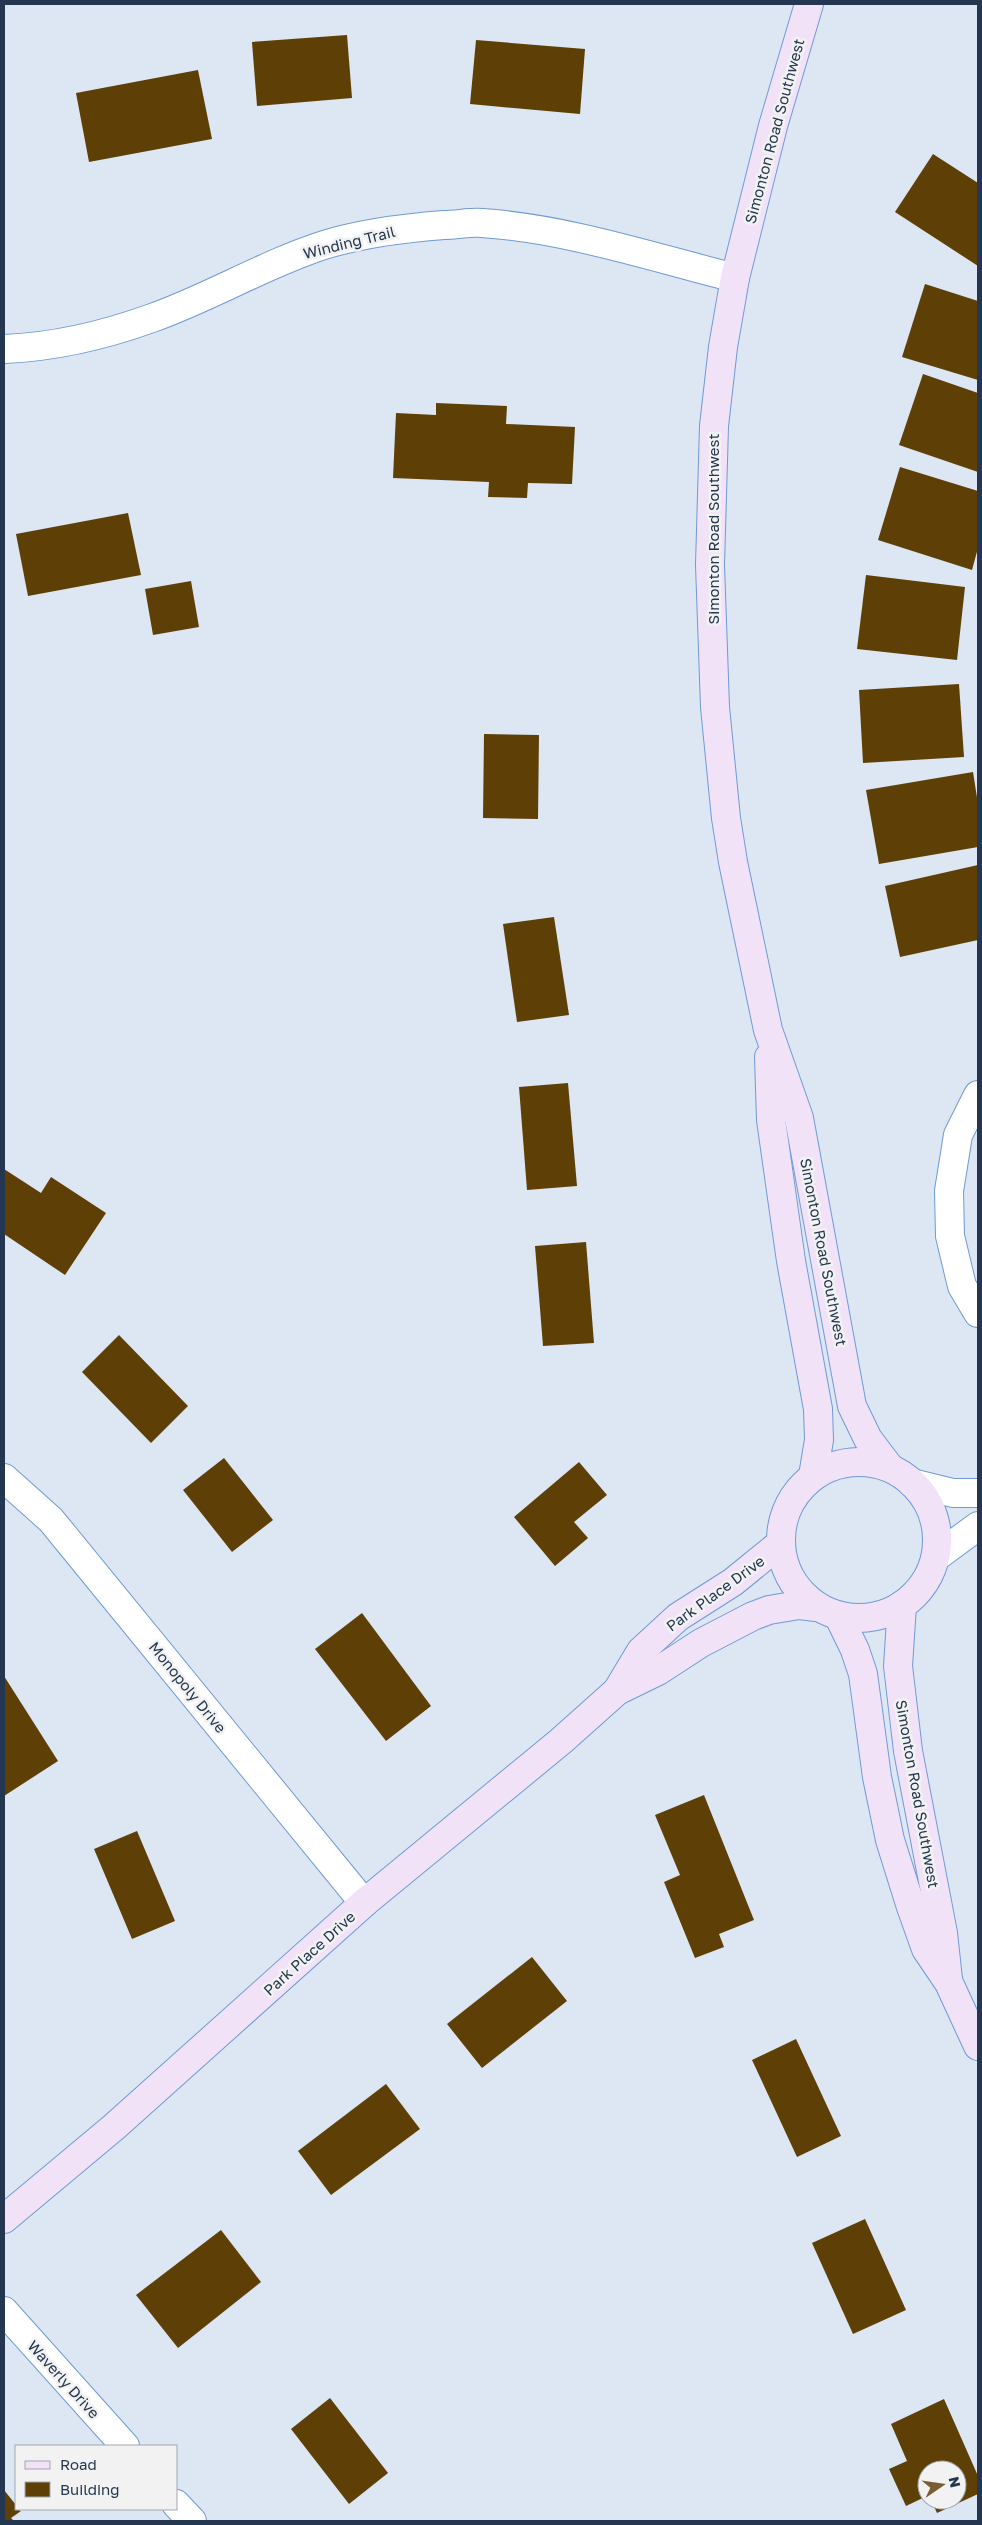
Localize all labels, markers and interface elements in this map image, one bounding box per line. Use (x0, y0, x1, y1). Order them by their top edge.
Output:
street label: Simonton Road Southwest (741, 36, 807, 226)
street label: Winding Trail (301, 222, 397, 262)
street label: Simonton Road Southwest (704, 434, 722, 624)
street label: Simonton Road Southwest (797, 1157, 851, 1347)
street label: Park Place Drive (662, 1551, 768, 1635)
street label: Monopoly Drive (146, 1638, 230, 1736)
street label: Simonton Road Southwest (893, 1698, 943, 1890)
street label: Park Place Drive (259, 1907, 359, 1999)
street label: Waverly Drive (24, 2336, 104, 2422)
legend (15, 2445, 178, 2510)
text: Road (60, 2455, 97, 2473)
north arrow (917, 2460, 967, 2510)
text: N (946, 2475, 965, 2489)
text: Building (60, 2480, 120, 2498)

